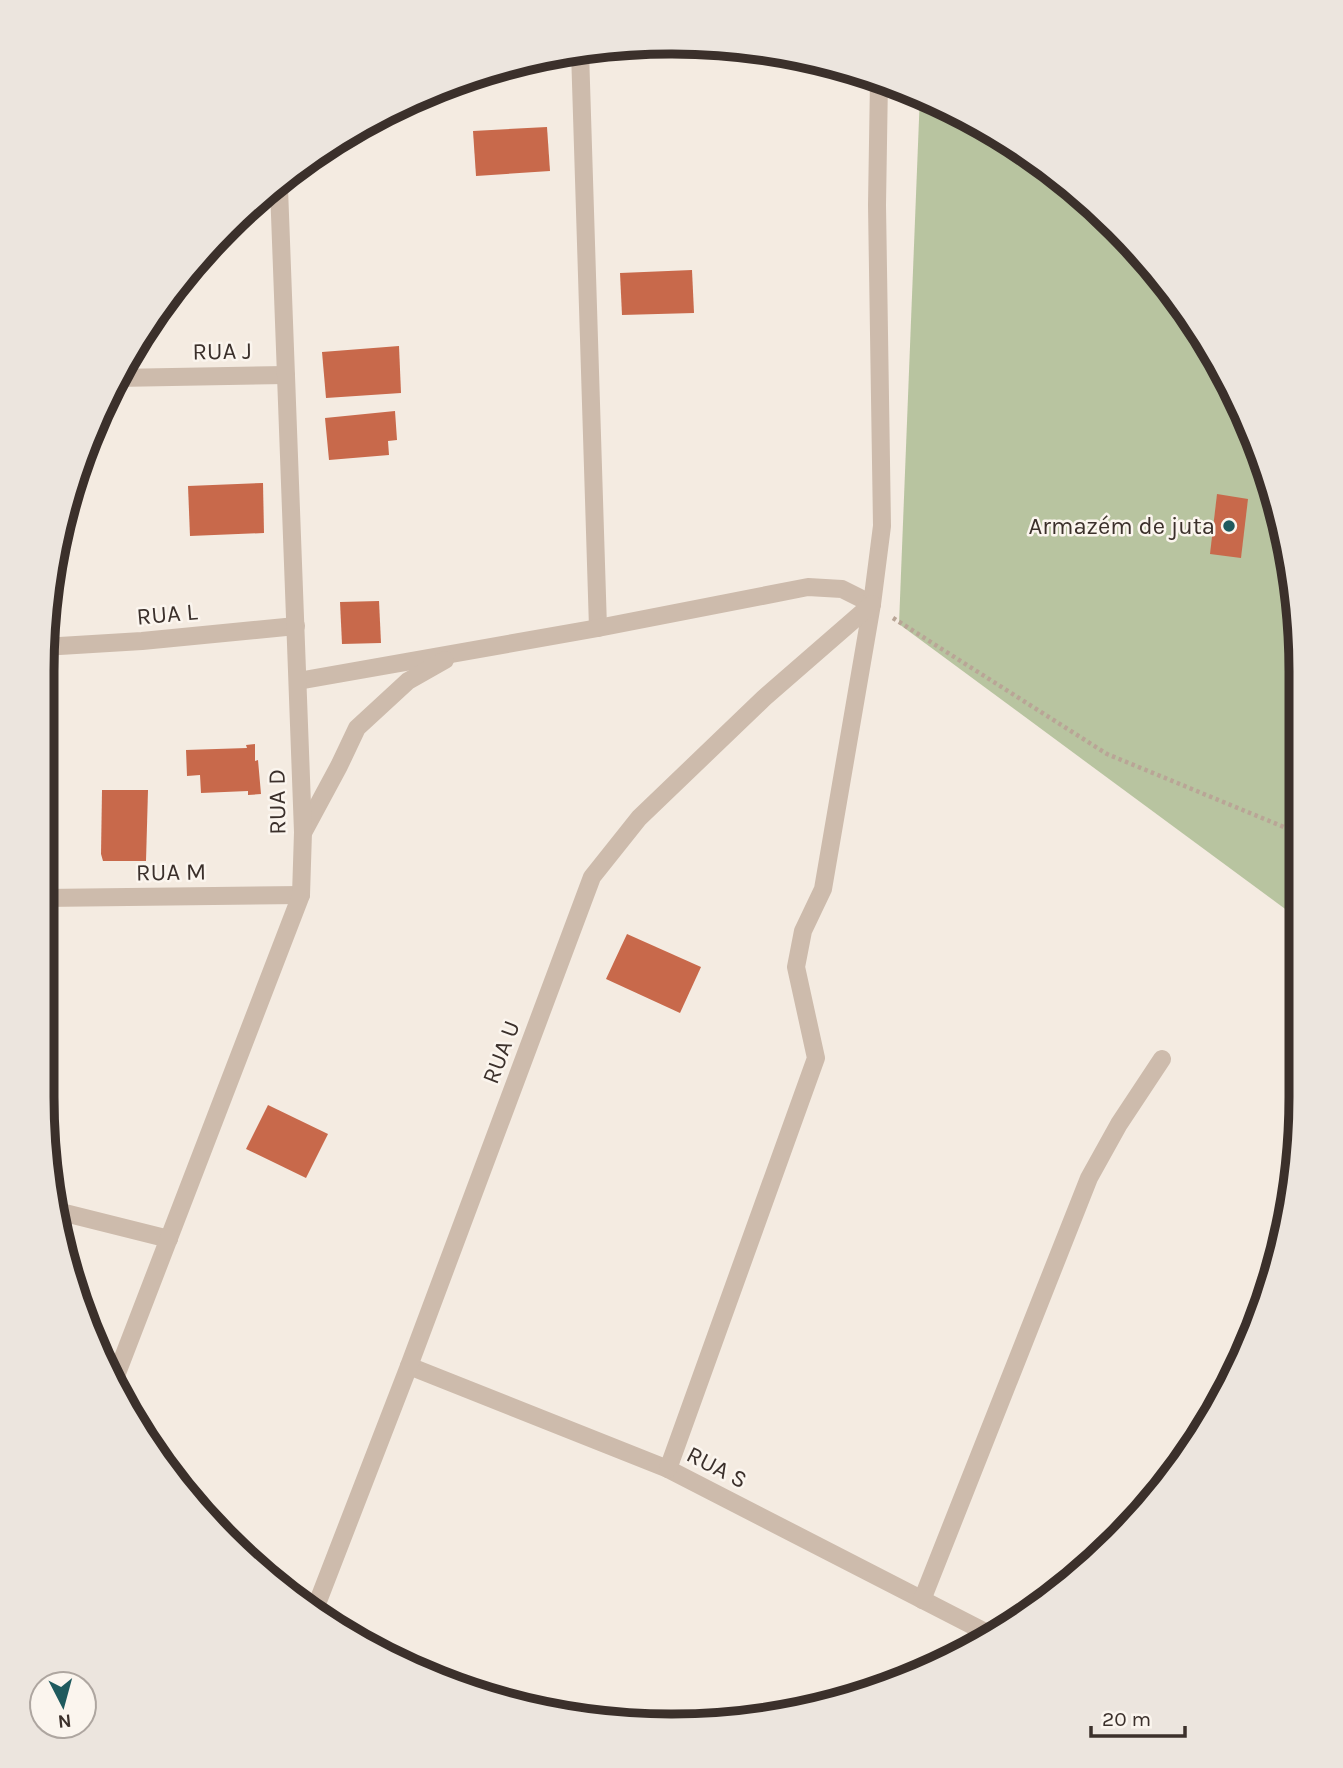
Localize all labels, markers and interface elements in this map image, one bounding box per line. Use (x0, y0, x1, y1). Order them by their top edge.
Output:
street label: RUA J (192, 336, 252, 366)
place label: Armazém de juta (1028, 512, 1215, 540)
marker: Armazém de juta (1221, 518, 1237, 534)
street label: RUA L (135, 597, 199, 631)
street label: RUA D (262, 769, 292, 835)
street label: RUA M (136, 857, 206, 887)
street label: RUA U (476, 1016, 526, 1088)
street label: RUA S (682, 1440, 752, 1494)
north arrow (28, 1670, 98, 1740)
scale bar (1091, 1694, 1186, 1738)
text: 20 m (1102, 1707, 1151, 1731)
text: N (57, 1709, 73, 1733)

